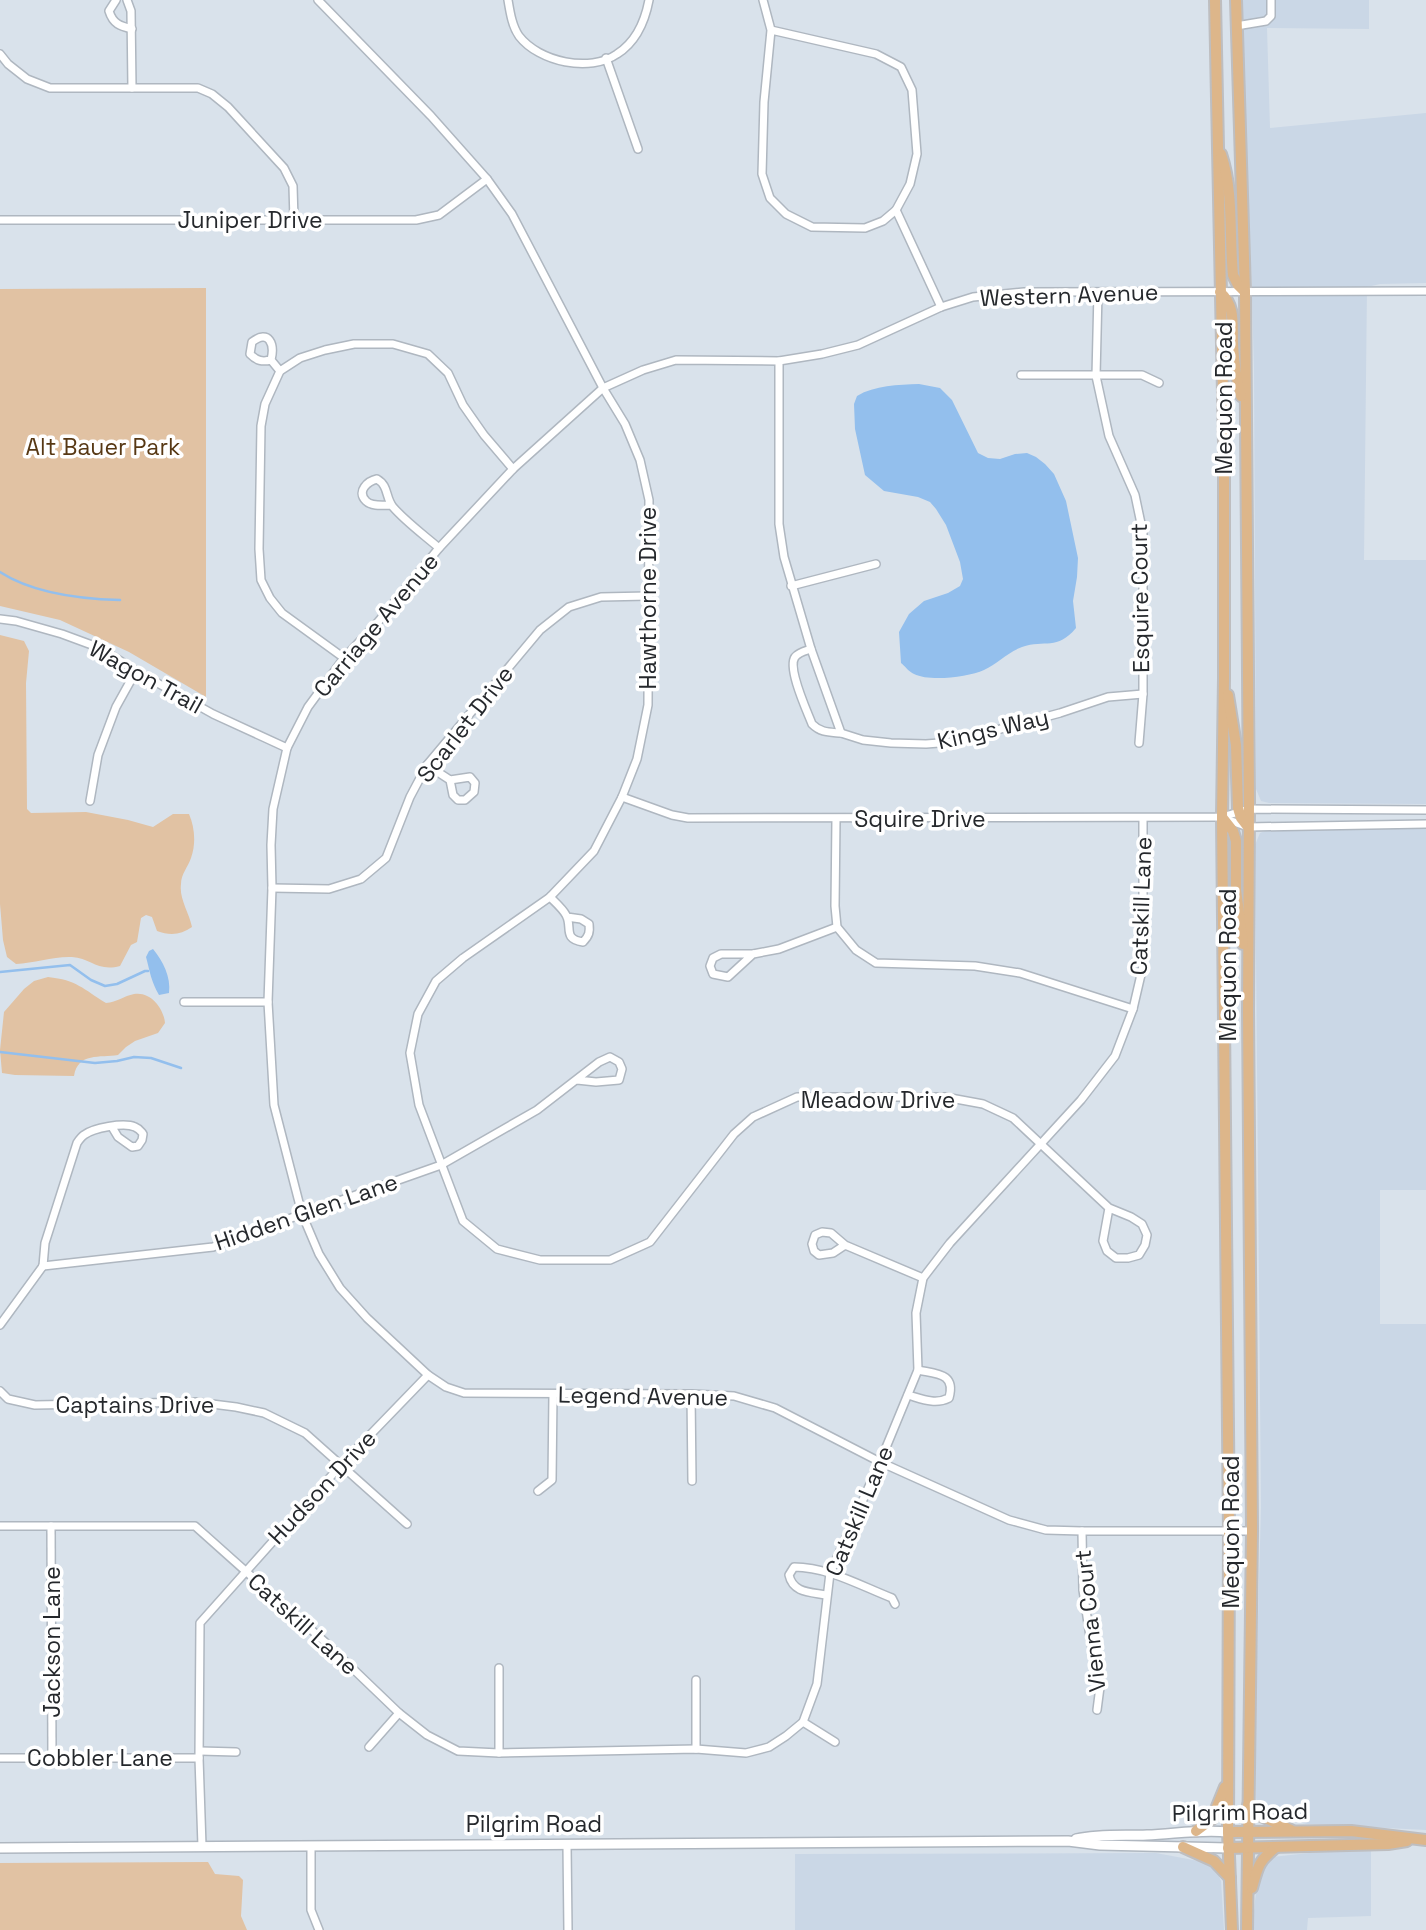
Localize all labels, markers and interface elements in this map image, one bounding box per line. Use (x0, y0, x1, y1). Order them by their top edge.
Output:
street label: Juniper Drive (178, 205, 323, 235)
street label: Western Avenue (979, 277, 1159, 313)
street label: Mequon Road (1209, 321, 1239, 475)
park label: Alt Bauer Park (26, 432, 180, 462)
street label: Hawthorne Drive (633, 507, 663, 689)
street label: Esquire Court (1124, 523, 1156, 673)
street label: Carriage Avenue (307, 547, 445, 703)
street label: Wagon Trail (84, 633, 208, 721)
street label: Scarlet Drive (410, 660, 520, 788)
street label: Kings Way (934, 702, 1052, 756)
street label: Squire Drive (854, 804, 986, 834)
street label: Catskill Lane (1124, 836, 1158, 976)
street label: Mequon Road (1213, 888, 1243, 1042)
street label: Meadow Drive (801, 1085, 955, 1115)
street label: Hidden Glen Lane (210, 1167, 402, 1257)
street label: Legend Avenue (558, 1380, 728, 1412)
street label: Captains Drive (56, 1390, 214, 1420)
street label: Hudson Drive (261, 1424, 383, 1550)
street label: Catskill Lane (818, 1441, 900, 1581)
street label: Mequon Road (1216, 1455, 1246, 1609)
street label: Vienna Court (1068, 1548, 1112, 1694)
street label: Jackson Lane (37, 1566, 67, 1718)
street label: Catskill Lane (241, 1566, 365, 1682)
street label: Cobbler Lane (27, 1743, 173, 1773)
street label: Pilgrim Road (1172, 1796, 1308, 1828)
street label: Pilgrim Road (466, 1809, 602, 1839)

